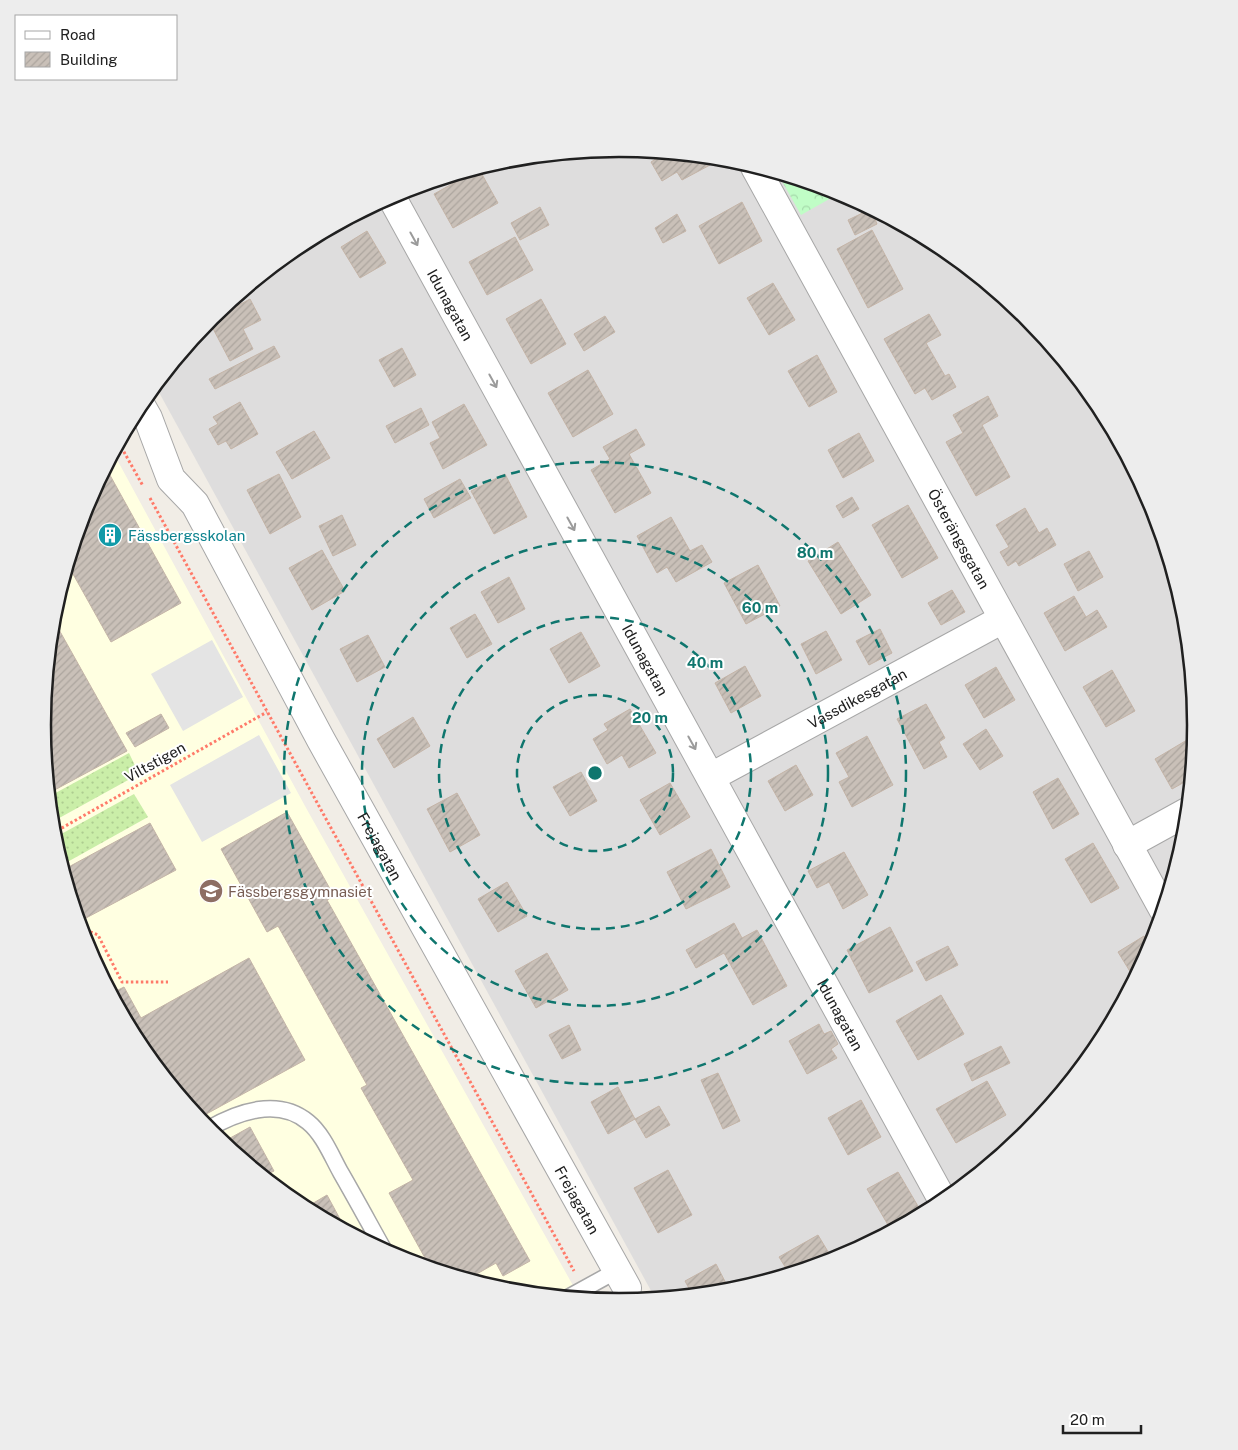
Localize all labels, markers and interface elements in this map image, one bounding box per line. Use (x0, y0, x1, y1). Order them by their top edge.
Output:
legend (15, 15, 178, 80)
text: Road (60, 26, 96, 43)
text: Building (60, 51, 118, 68)
one-way arrow (410, 231, 420, 246)
street label: Idunagatan (424, 266, 477, 343)
one-way arrow (488, 374, 498, 389)
street label: Österängsgatan (925, 485, 994, 592)
one-way arrow (567, 516, 577, 530)
building icon: Fässbergsskolan (97, 522, 123, 548)
place label: Fässbergsskolan (128, 527, 245, 544)
text: 80 m (797, 544, 833, 561)
text: 60 m (742, 599, 778, 616)
street label: Idunagatan (619, 621, 672, 698)
text: 40 m (687, 654, 723, 671)
street label: Vassdikesgatan (805, 664, 909, 732)
text: 20 m (632, 709, 668, 726)
one-way arrow (688, 735, 698, 749)
street label: Viltstigen (122, 738, 188, 786)
centre of rings (586, 764, 604, 782)
street label: Frejagatan (354, 809, 406, 883)
school or university icon: Fässbergsgymnasiet (198, 878, 224, 904)
place label: Fässbergsgymnasiet (228, 883, 372, 900)
street label: Idunagatan (814, 976, 867, 1053)
street label: Frejagatan (552, 1163, 603, 1237)
scale bar (1063, 1402, 1140, 1434)
text: 20 m (1070, 1411, 1105, 1428)

